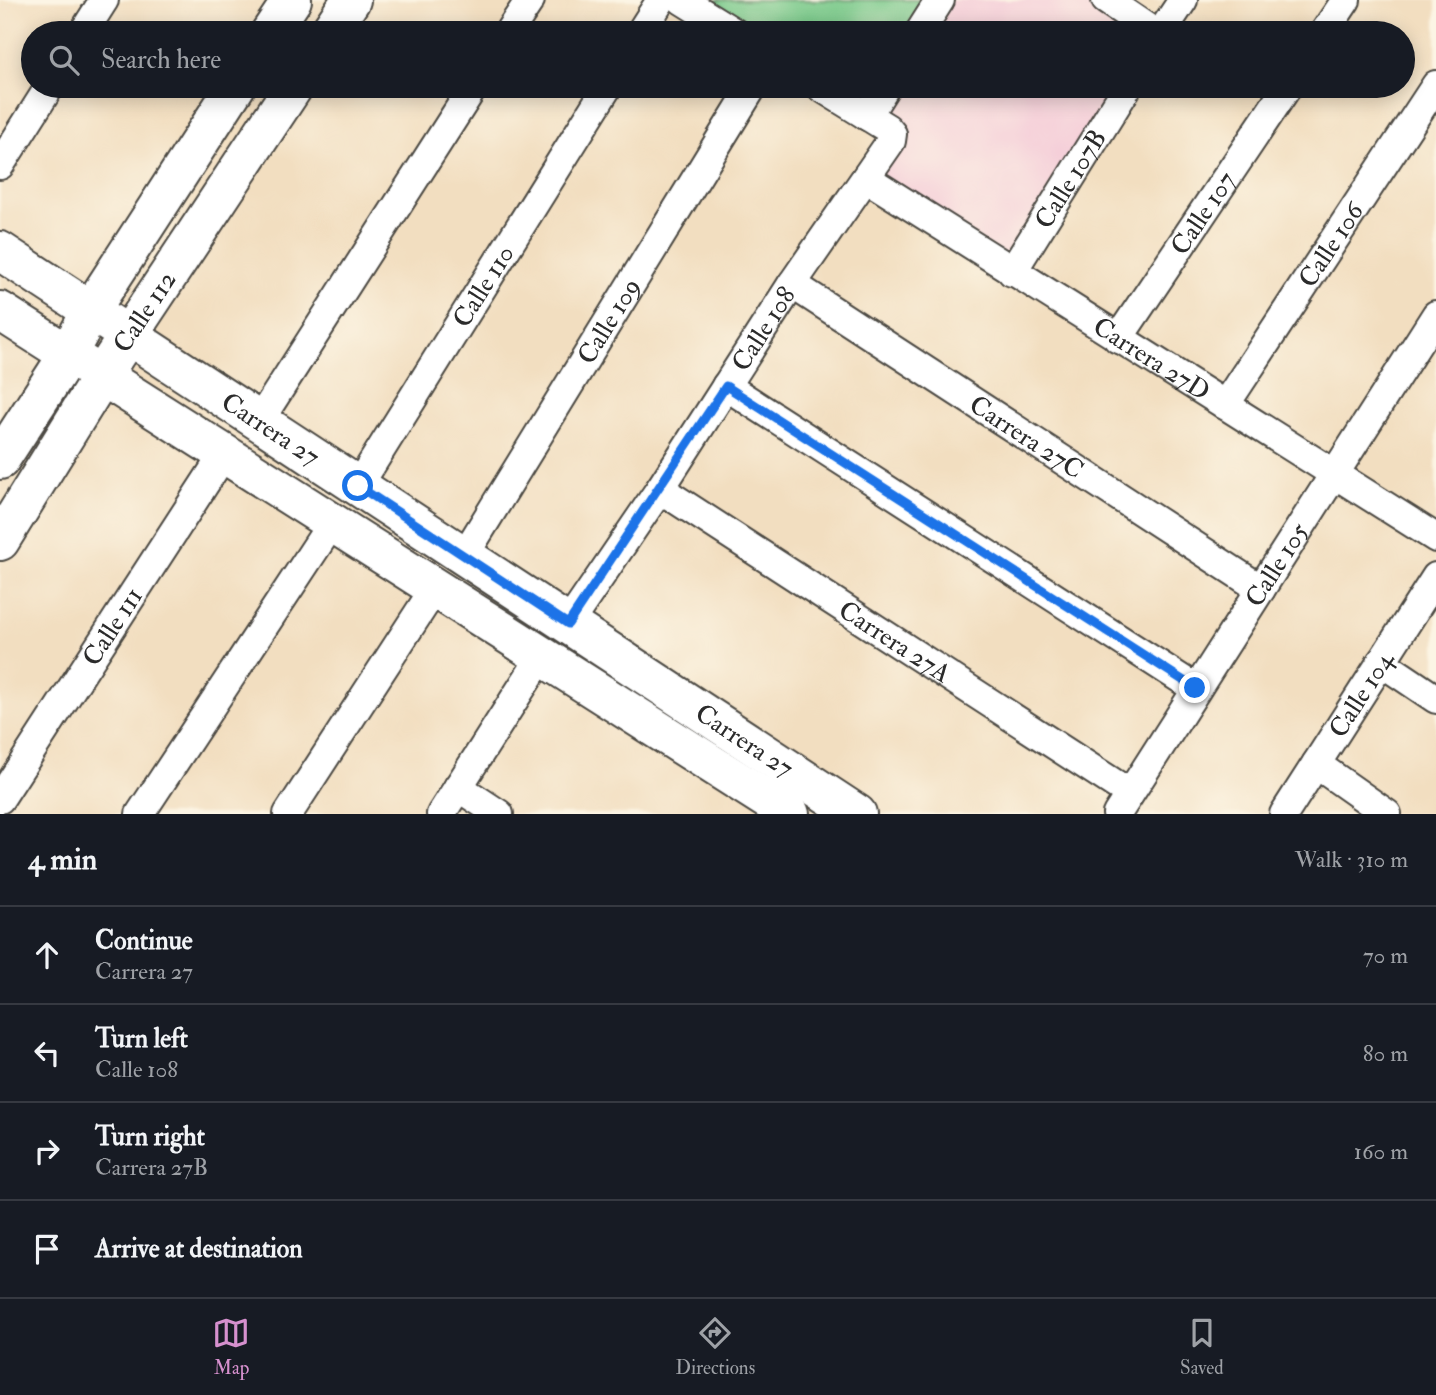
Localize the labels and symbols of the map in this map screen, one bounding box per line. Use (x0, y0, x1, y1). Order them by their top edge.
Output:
street label: Calle 107B (1028, 124, 1114, 235)
street label: Calle 107 (1164, 166, 1243, 261)
street label: Calle 106 (1292, 195, 1372, 294)
street label: Calle 110 (446, 239, 522, 333)
street label: Calle 112 (107, 265, 184, 359)
street label: Calle 109 (571, 273, 648, 370)
street label: Calle 108 (725, 281, 803, 377)
street label: Carrera 27D (1087, 311, 1216, 408)
street label: Carrera 27 (215, 386, 325, 474)
street label: Carrera 27C (963, 389, 1089, 486)
route start (342, 470, 373, 501)
street label: Calle 105 (1239, 517, 1316, 613)
street label: Calle 111 (76, 582, 150, 672)
street label: Carrera 27A (832, 594, 957, 690)
street label: Calle 104 (1322, 645, 1401, 744)
route end (1179, 672, 1210, 703)
street label: Carrera 27 (689, 697, 799, 785)

